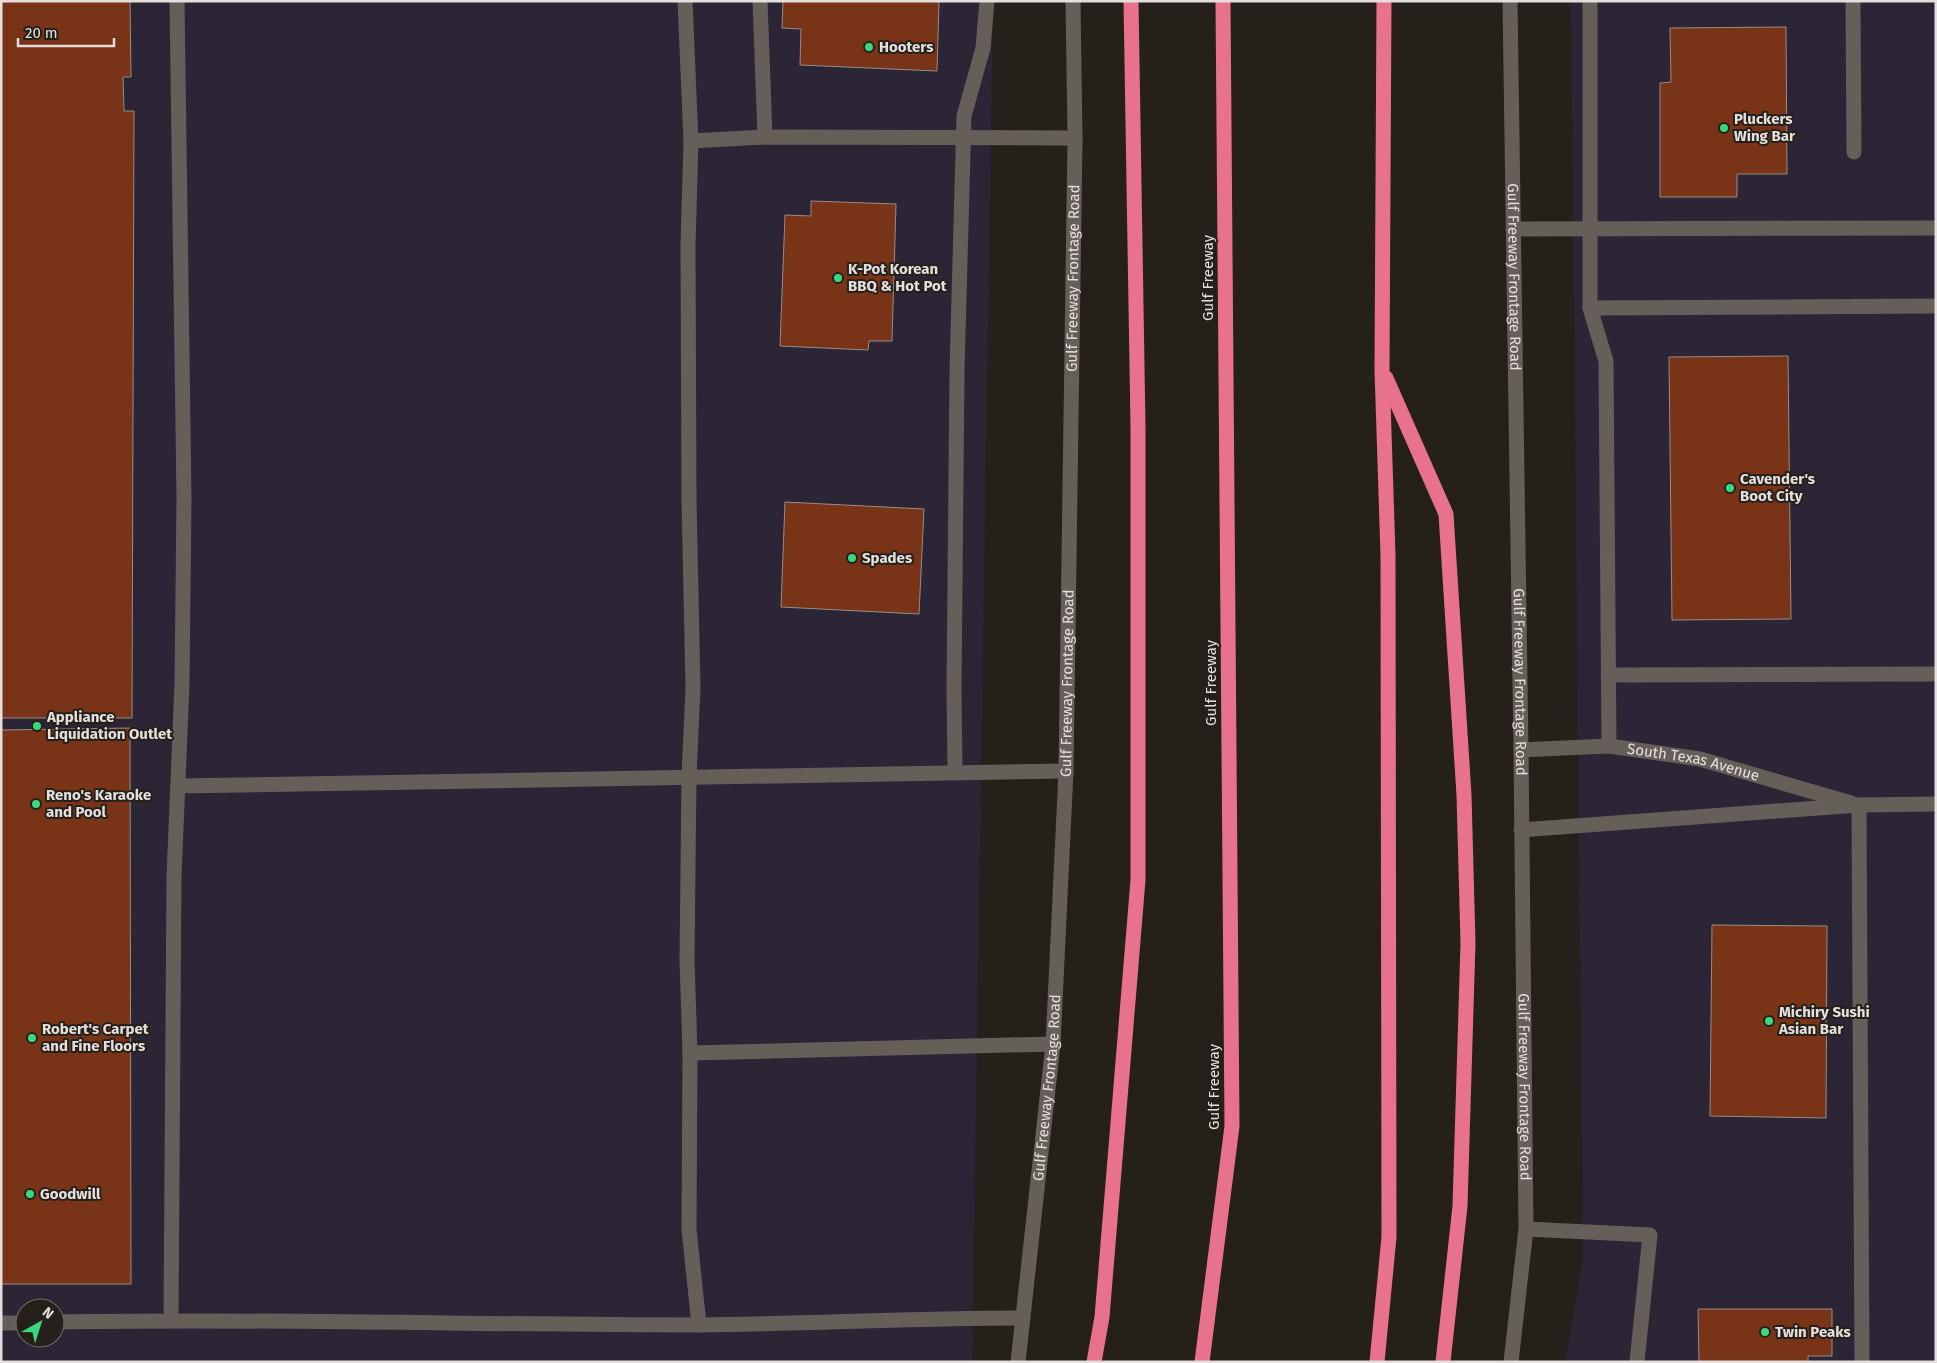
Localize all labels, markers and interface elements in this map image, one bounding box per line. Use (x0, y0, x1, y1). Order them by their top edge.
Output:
scale bar (18, 15, 114, 47)
text: 20 m (25, 24, 58, 42)
place label: Hooters (879, 38, 933, 56)
marker: Hooters (863, 41, 875, 53)
place label: Pluckers Wing Bar (1734, 110, 1796, 145)
marker: Pluckers Wing Bar (1718, 122, 1730, 134)
street label: Gulf Freeway Frontage Road (1504, 183, 1524, 371)
street label: Gulf Freeway Frontage Road (1063, 184, 1083, 372)
street label: Gulf Freeway (1199, 234, 1217, 321)
place label: K-Pot Korean BBQ & Hot Pot (848, 260, 947, 295)
marker: K-Pot Korean BBQ & Hot Pot (832, 272, 844, 284)
place label: Cavender's Boot City (1740, 470, 1815, 505)
marker: Cavender's Boot City (1724, 482, 1736, 494)
place label: Spades (862, 549, 912, 567)
marker: Spades (846, 552, 858, 564)
street label: Gulf Freeway Frontage Road (1510, 588, 1530, 776)
street label: Gulf Freeway Frontage Road (1057, 589, 1078, 777)
street label: Gulf Freeway (1202, 639, 1220, 726)
place label: Appliance Liquidation Outlet (46, 708, 172, 743)
marker: Appliance Liquidation Outlet (31, 720, 43, 732)
street label: South Texas Avenue (1626, 740, 1761, 785)
place label: Reno's Karaoke and Pool (46, 786, 151, 821)
marker: Reno's Karaoke and Pool (30, 798, 42, 810)
street label: Gulf Freeway Frontage Road (1515, 993, 1534, 1181)
street label: Gulf Freeway Frontage Road (1029, 994, 1064, 1182)
place label: Michiry Sushi Asian Bar (1778, 1003, 1870, 1038)
marker: Michiry Sushi Asian Bar (1763, 1015, 1775, 1027)
place label: Robert's Carpet and Fine Floors (42, 1020, 149, 1055)
marker: Robert's Carpet and Fine Floors (26, 1032, 38, 1044)
street label: Gulf Freeway (1205, 1043, 1223, 1130)
place label: Goodwill (40, 1185, 101, 1203)
marker: Goodwill (24, 1188, 36, 1200)
north arrow (15, 1298, 65, 1348)
text: N (39, 1304, 57, 1323)
place label: Twin Peaks (1775, 1323, 1851, 1341)
marker: Twin Peaks (1759, 1326, 1771, 1338)

